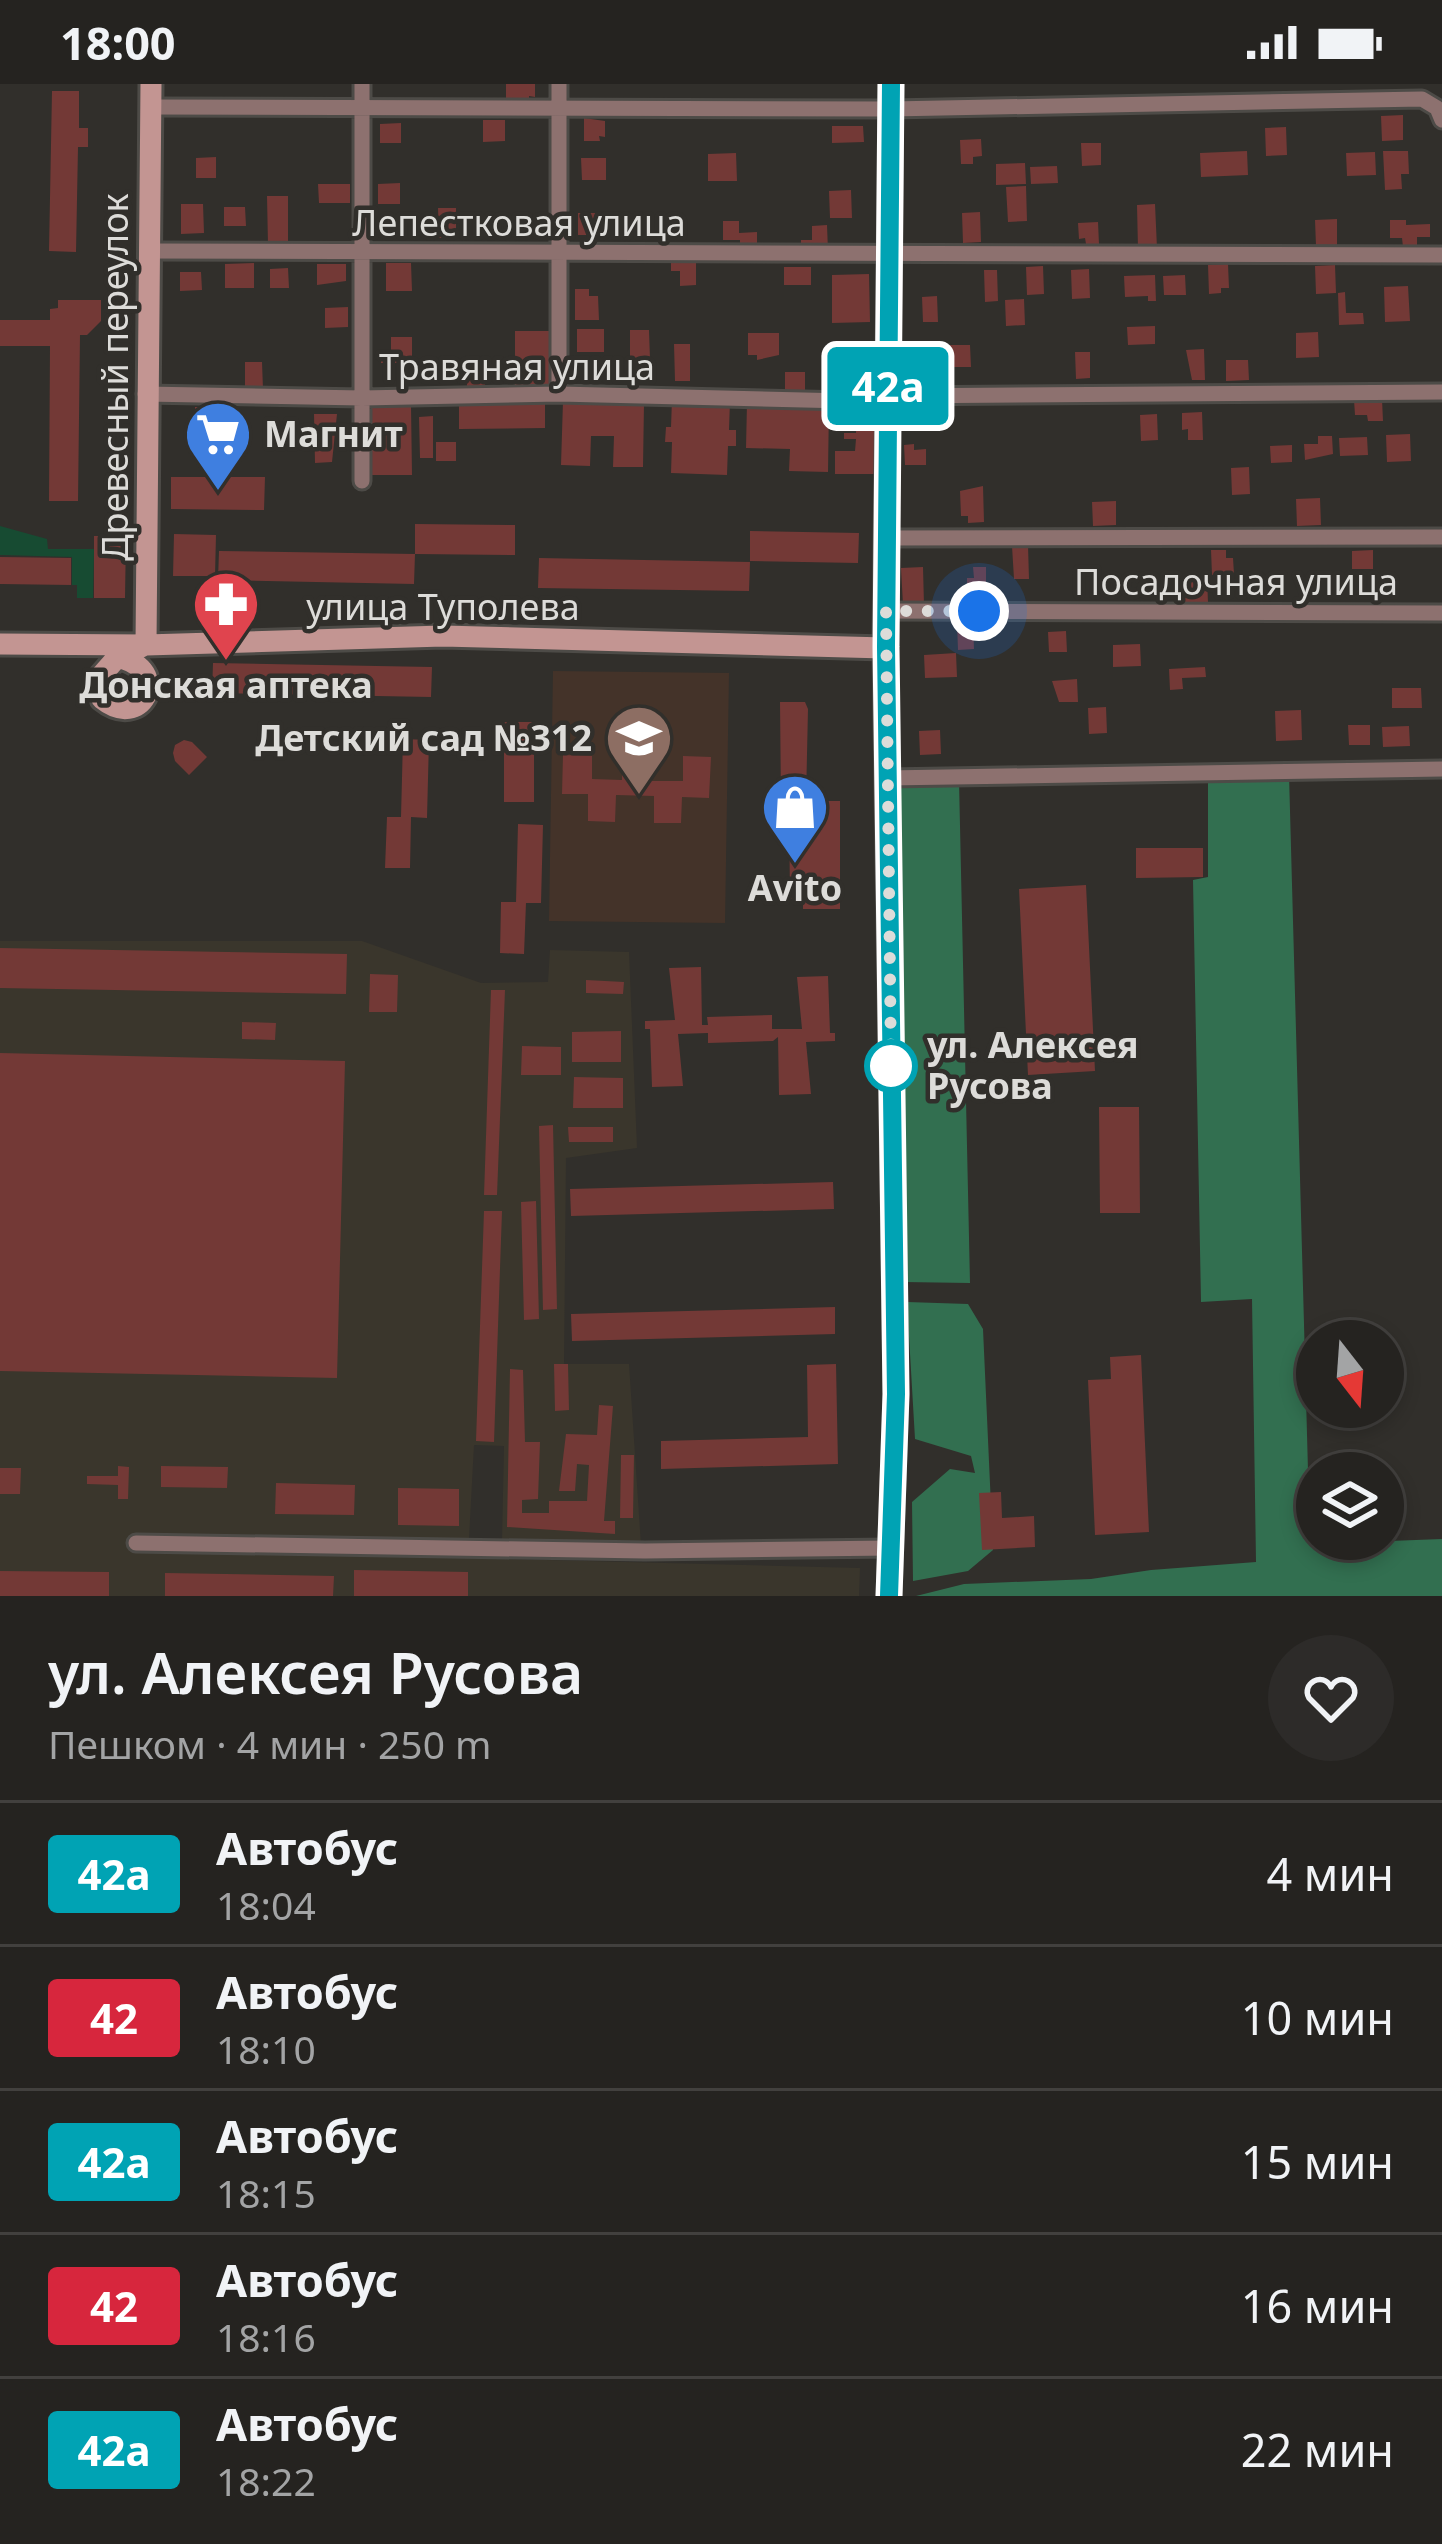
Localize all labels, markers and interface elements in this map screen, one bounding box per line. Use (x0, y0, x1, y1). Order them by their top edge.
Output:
text: 18:00 (60, 12, 176, 73)
street label: Древесный переулок (90, 193, 139, 561)
street label: Лепестковая улица (352, 198, 686, 247)
street label: Травяная улица (379, 342, 655, 391)
line badge: 42a (819, 347, 957, 425)
text: 42a (851, 357, 925, 414)
supermarket icon: Магнит (183, 399, 253, 493)
place label: Магнит (264, 409, 403, 458)
street label: Посадочная улица (1074, 557, 1398, 606)
pharmacy icon: Донская аптека (191, 569, 261, 663)
your location (949, 581, 1009, 641)
street label: улица Туполева (306, 582, 580, 631)
place label: Донская аптека (79, 660, 373, 709)
school or university icon: Детский сад №312 (604, 703, 674, 797)
place label: Детский сад №312 (255, 713, 592, 762)
shop icon: Avito (760, 772, 830, 866)
place label: Avito (748, 863, 842, 912)
place label: ул. Алексея Русова (926, 1020, 1138, 1110)
marker: ул. Алексея Русова (866, 1041, 916, 1091)
north arrow (1296, 1320, 1404, 1428)
map controls (1296, 1320, 1404, 1560)
button: layers (1296, 1452, 1404, 1560)
text: ул. Алексея Русова (48, 1633, 583, 1711)
button: heart (1268, 1635, 1394, 1761)
text: Пешком · 4 мин · 250 m (48, 1717, 492, 1770)
text: Автобус (216, 1817, 398, 1878)
text: 4 мин (1266, 1843, 1394, 1904)
text: 42a (77, 1845, 151, 1902)
text: 18:04 (216, 1878, 316, 1931)
text: Автобус (216, 1961, 398, 2022)
text: 10 мин (1241, 1987, 1394, 2048)
text: 42 (90, 1989, 138, 2046)
text: 18:10 (216, 2022, 316, 2075)
text: Автобус (216, 2105, 398, 2166)
text: 15 мин (1241, 2131, 1394, 2192)
text: 42a (77, 2133, 151, 2190)
text: 18:15 (216, 2166, 316, 2219)
text: Автобус (216, 2249, 398, 2310)
text: 16 мин (1241, 2275, 1394, 2336)
text: 42 (90, 2277, 138, 2334)
text: 18:16 (216, 2310, 316, 2363)
text: Автобус (216, 2393, 398, 2454)
text: 22 мин (1241, 2419, 1394, 2480)
text: 42a (77, 2421, 151, 2478)
text: 18:22 (216, 2454, 316, 2507)

